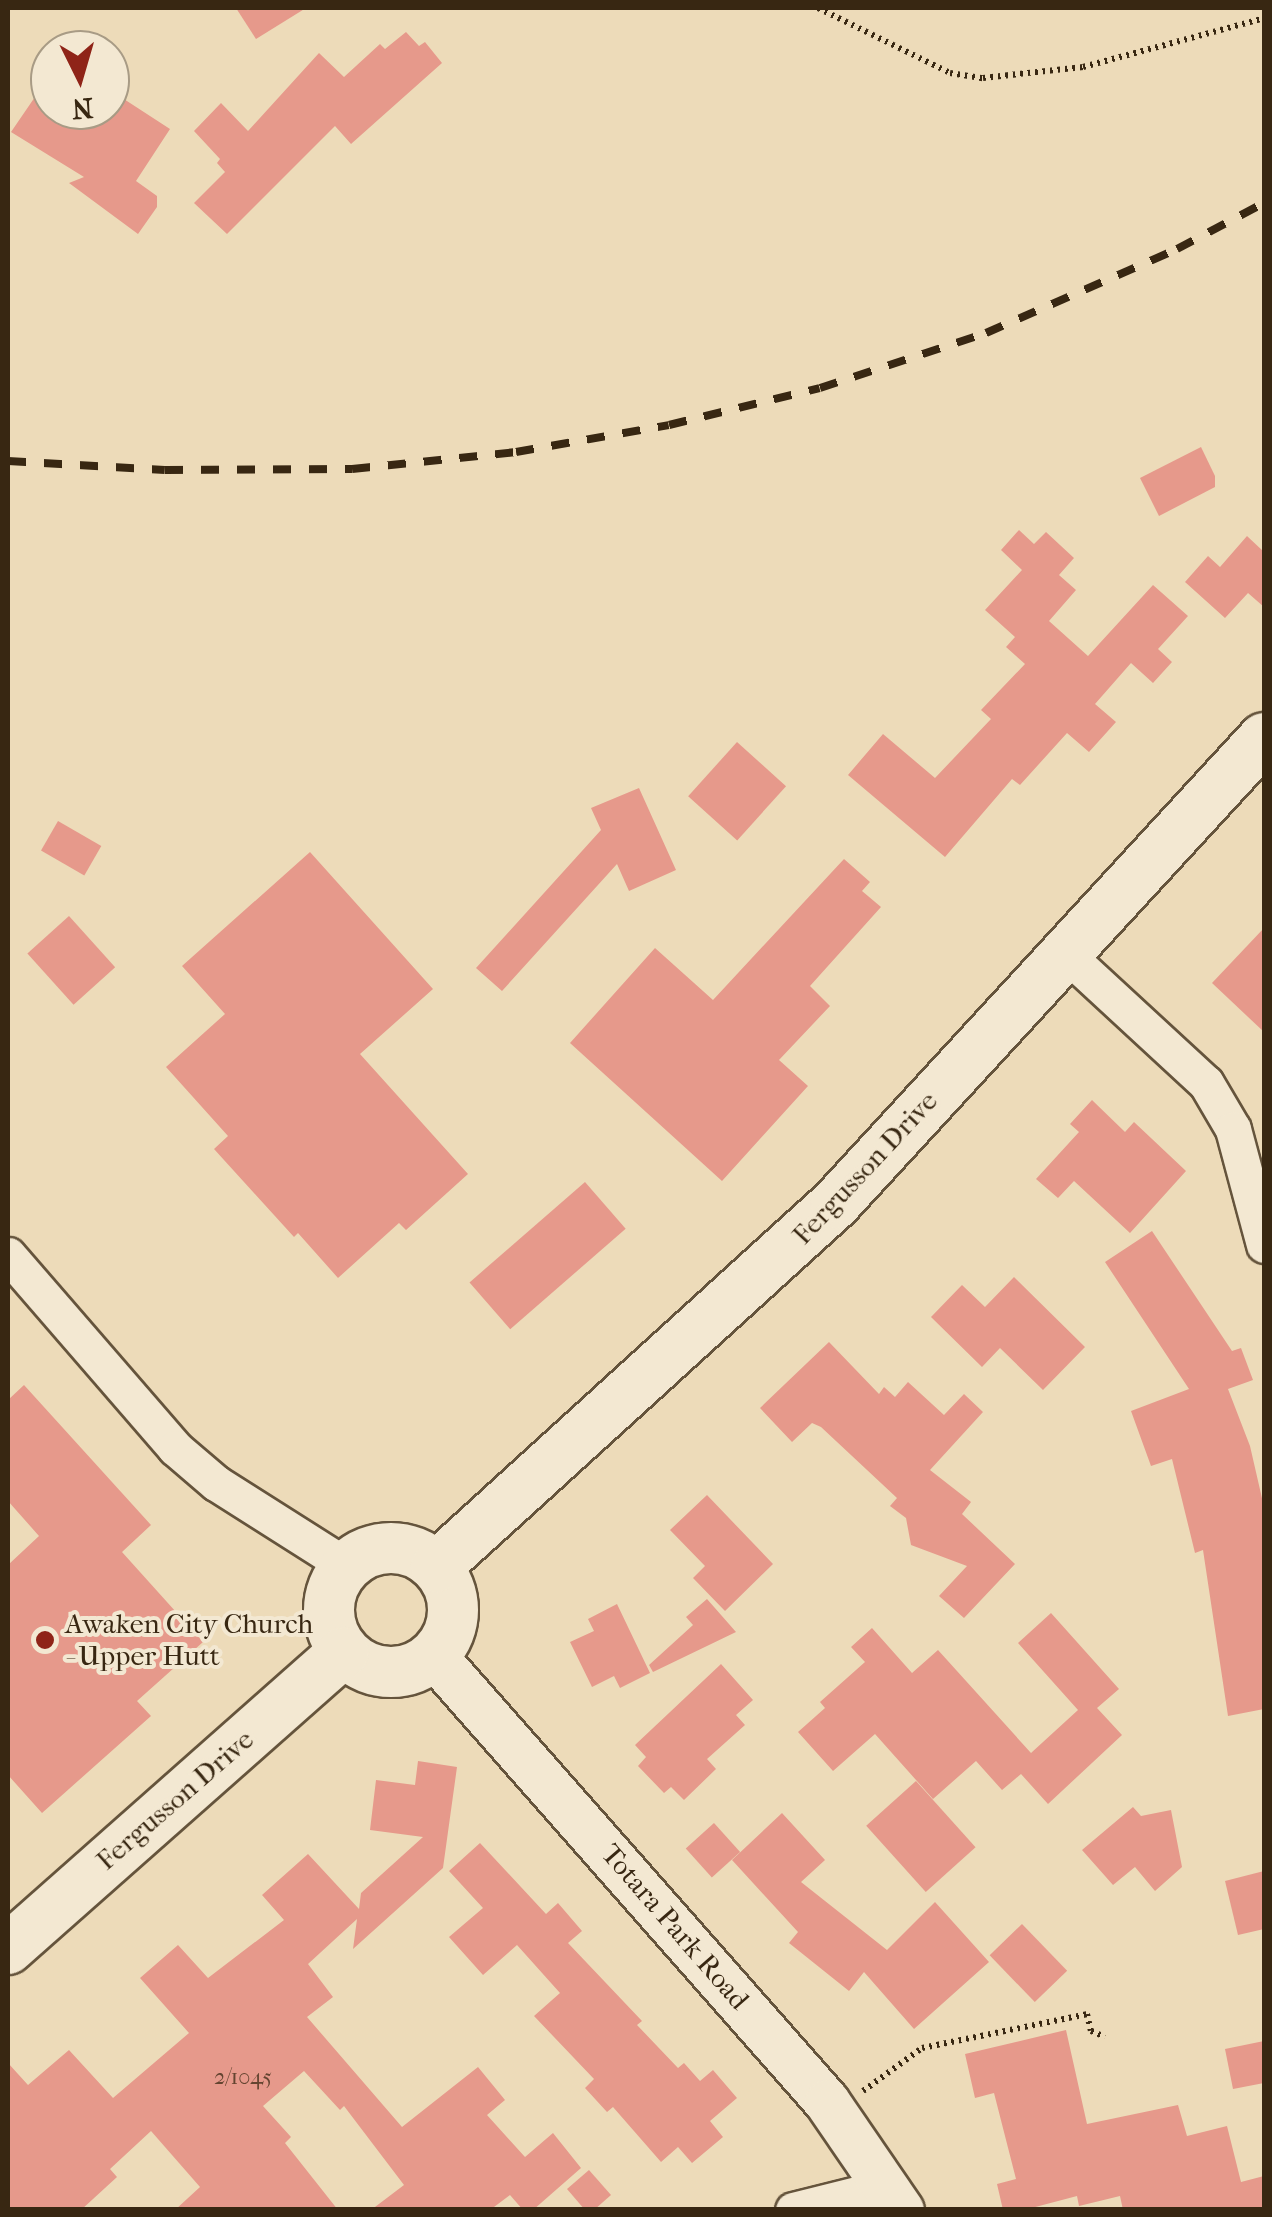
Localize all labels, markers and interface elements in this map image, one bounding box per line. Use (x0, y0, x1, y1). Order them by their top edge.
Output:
north arrow (30, 30, 130, 130)
text: N (70, 91, 95, 126)
street label: Fergusson Drive (785, 1084, 945, 1252)
place label: Awaken City Church - Upper Hutt (65, 1607, 313, 1673)
marker: Awaken City Church - Upper Hutt (34, 1629, 56, 1651)
street label: Fergusson Drive (90, 1723, 260, 1877)
street label: Totara Park Road (594, 1837, 756, 2017)
house number: 2/1045 (214, 2065, 272, 2091)

